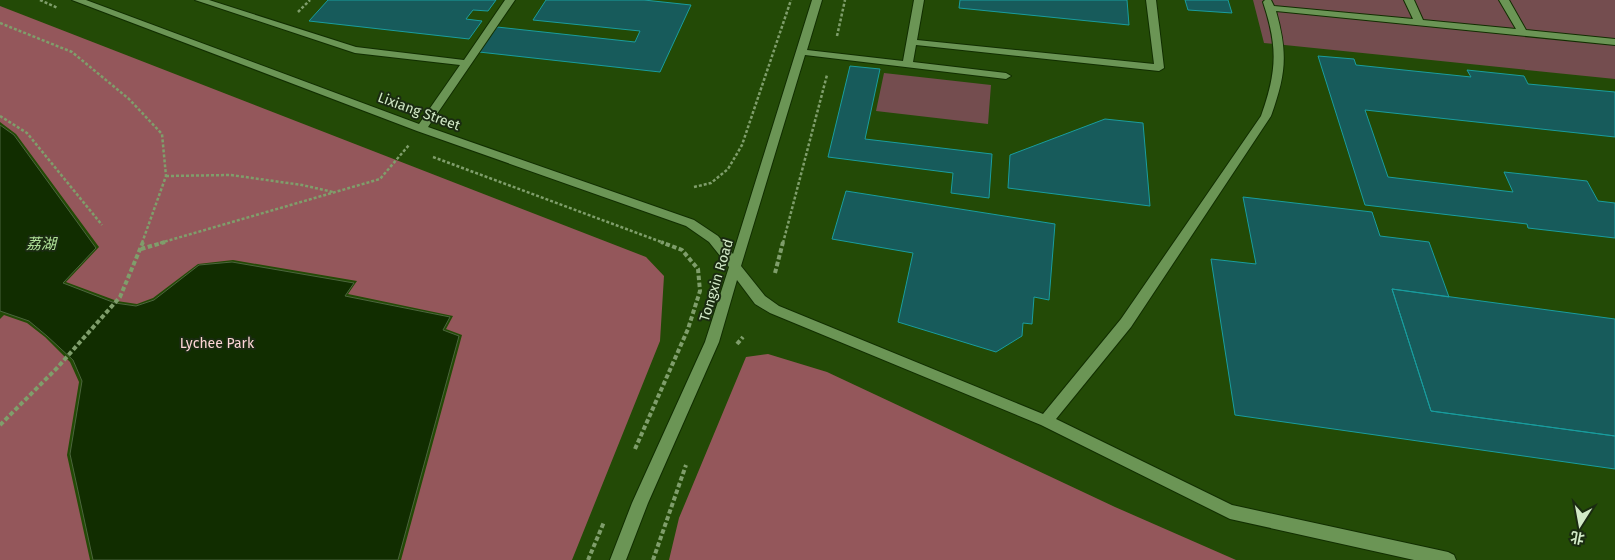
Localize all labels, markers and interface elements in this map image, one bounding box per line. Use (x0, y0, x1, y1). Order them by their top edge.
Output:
street label: Lixiang Street (375, 89, 463, 135)
water label: 荔湖 (26, 235, 58, 253)
street label: Tongxin Road (696, 237, 737, 323)
park label: Lychee Park (180, 335, 255, 352)
north arrow (1555, 500, 1605, 550)
text: 北 (1569, 528, 1586, 547)

